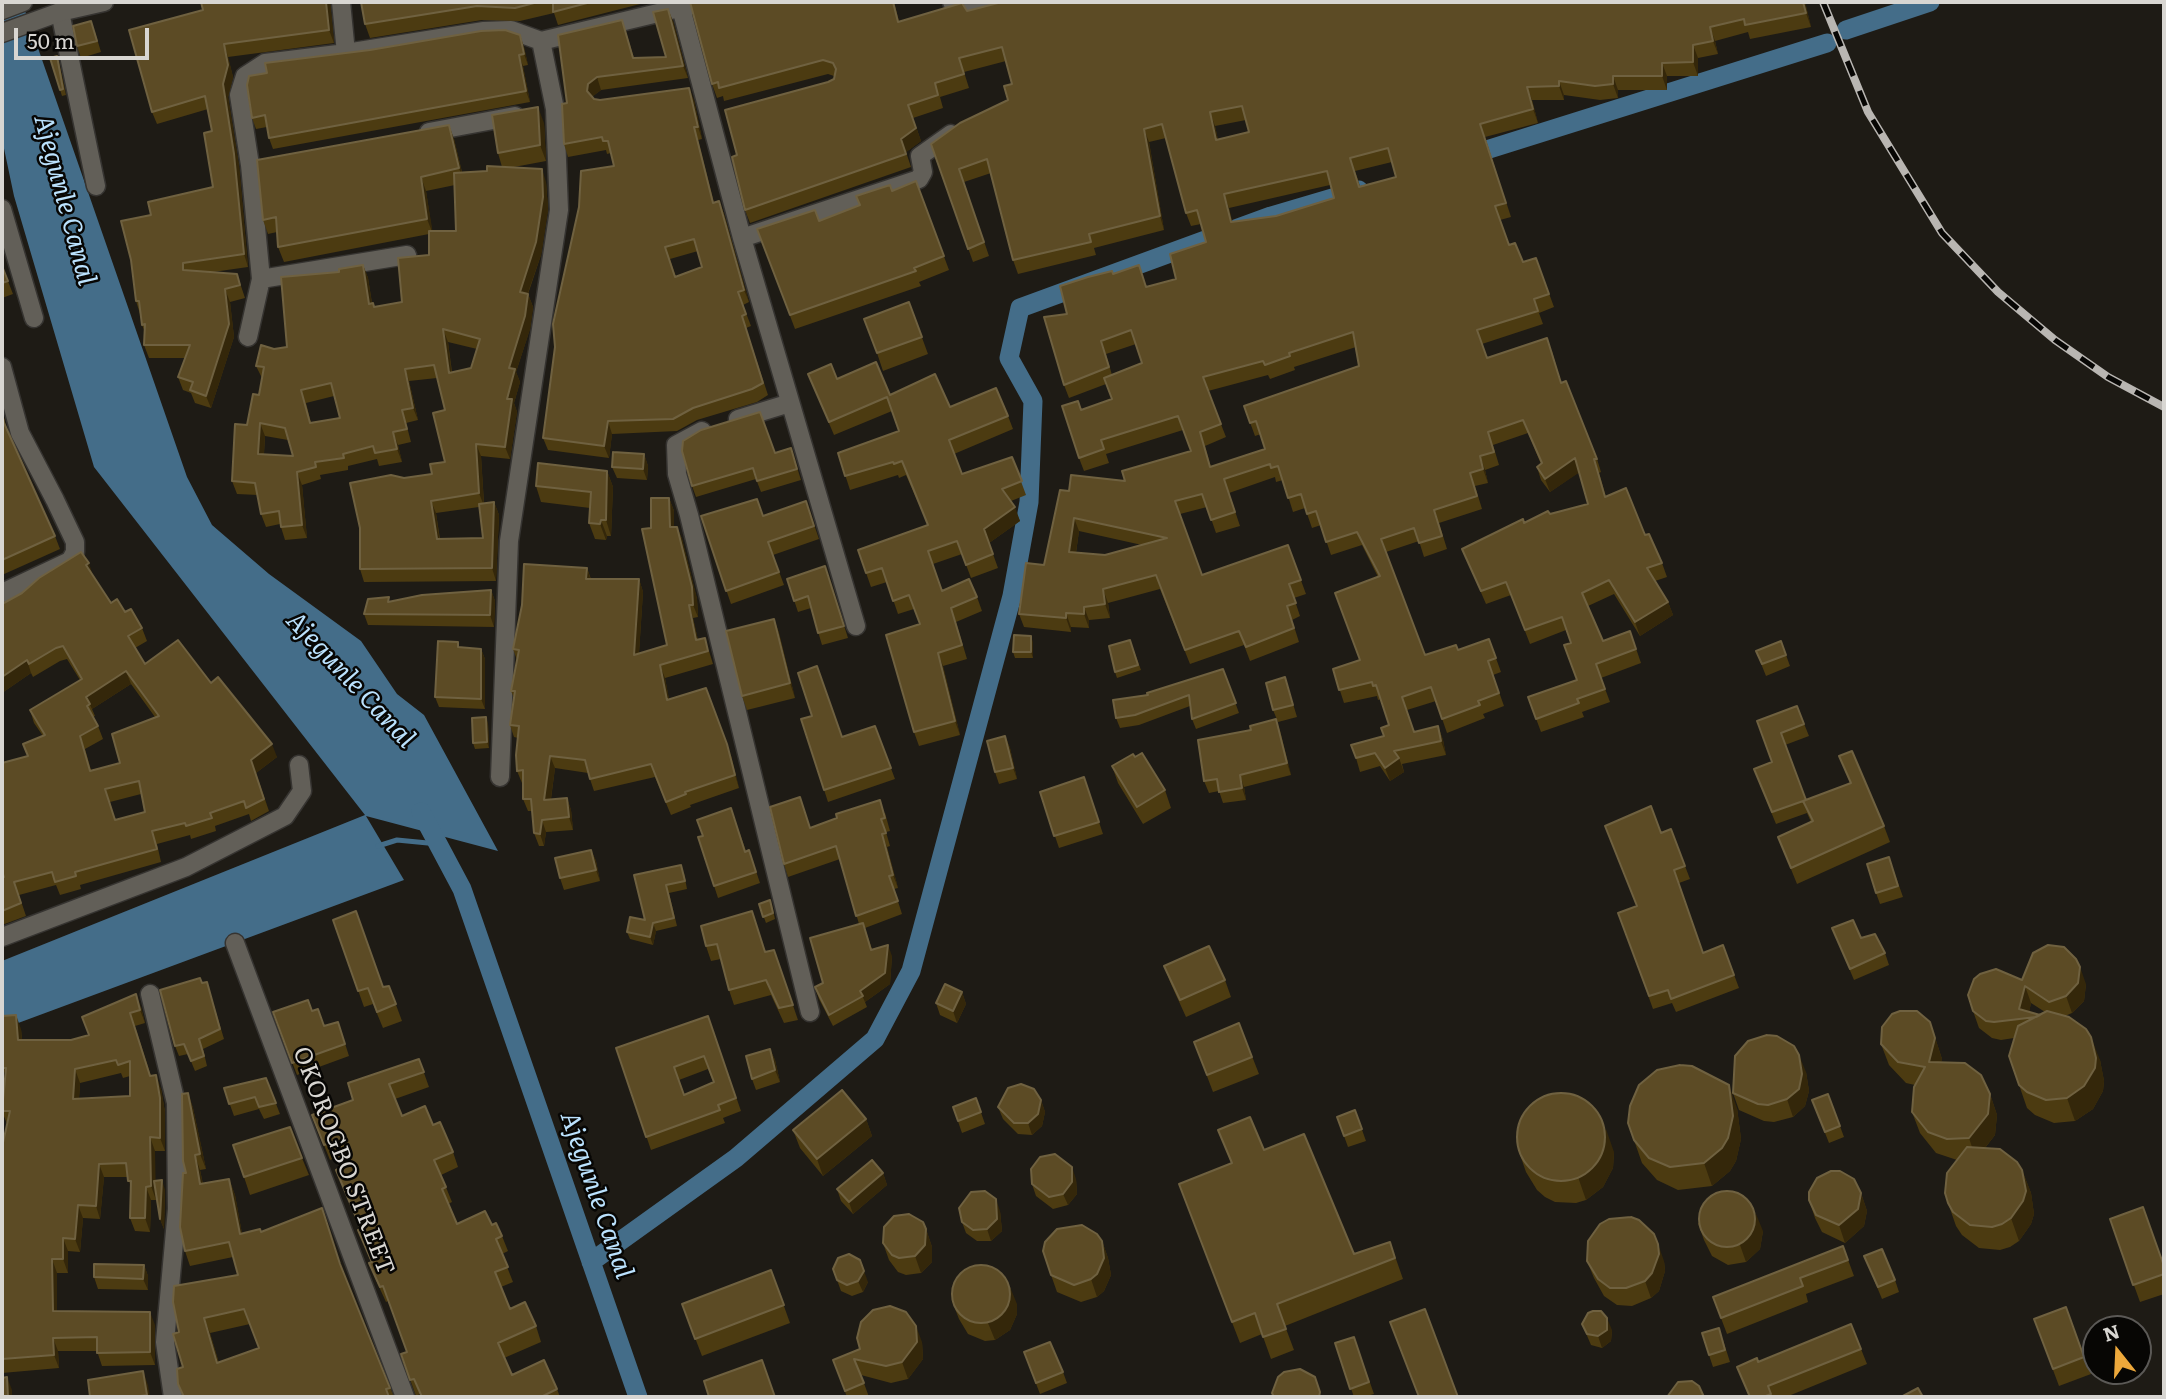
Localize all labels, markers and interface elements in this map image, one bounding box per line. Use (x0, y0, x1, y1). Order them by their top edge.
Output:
scale bar (18, 14, 152, 58)
text: 50 m (27, 24, 74, 55)
water label: Ajegunle Canal (26, 111, 102, 289)
water label: Ajegunle Canal (279, 605, 421, 755)
street label: OKOROGBO STREET (286, 1043, 400, 1279)
water label: Ajegunle Canal (553, 1107, 639, 1283)
north arrow (2082, 1315, 2152, 1385)
text: N (2099, 1316, 2123, 1348)

